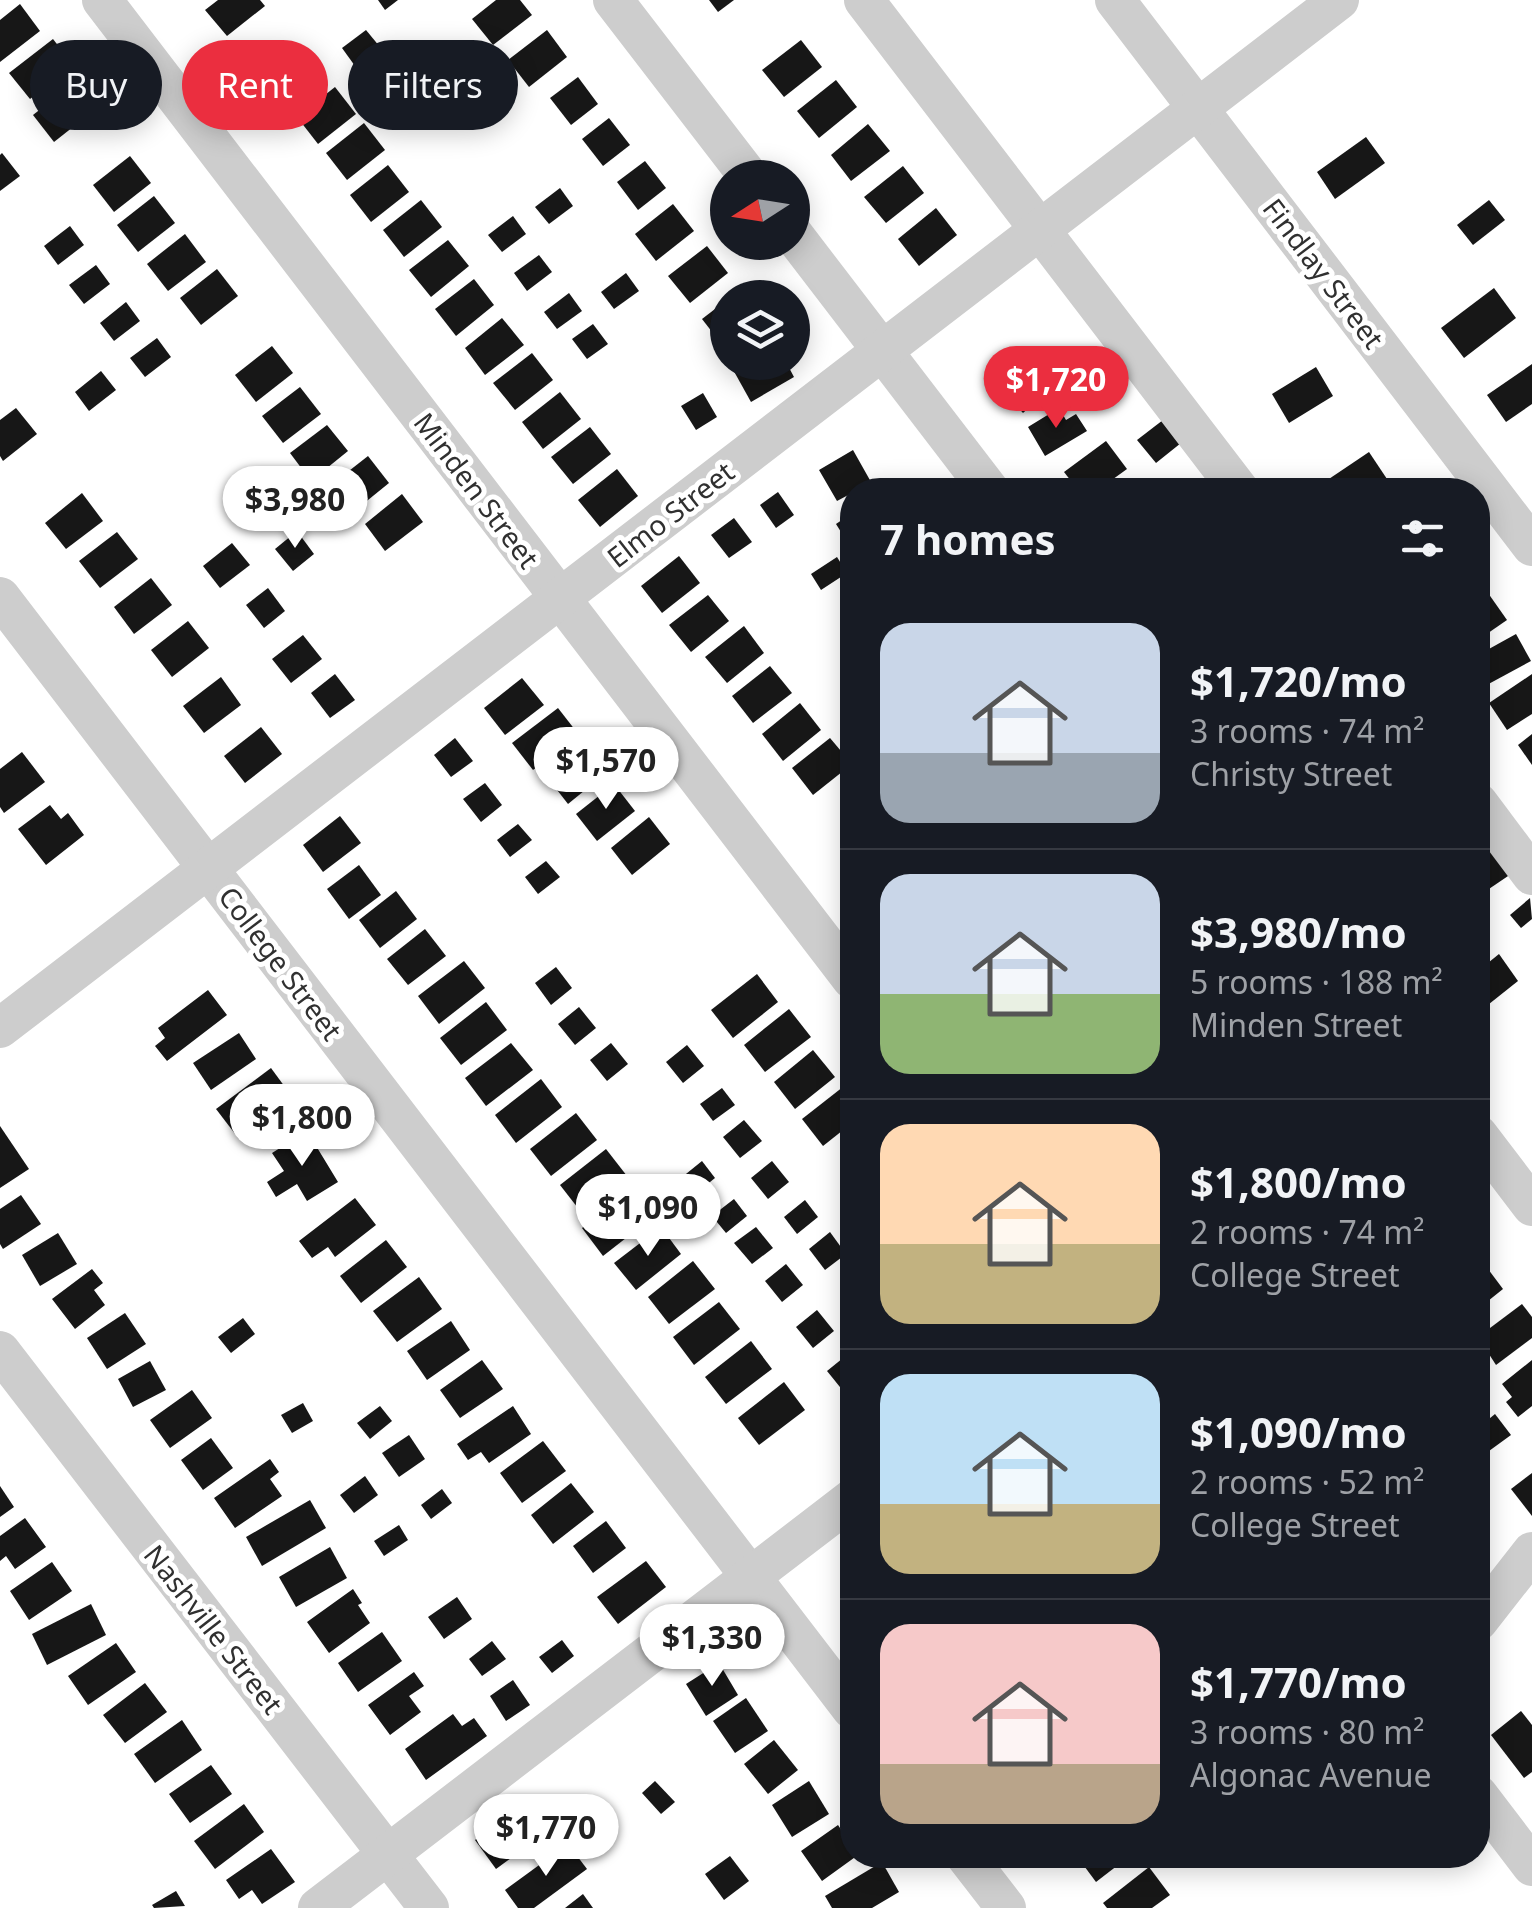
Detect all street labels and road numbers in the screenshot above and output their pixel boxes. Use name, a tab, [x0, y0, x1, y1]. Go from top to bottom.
street label: Findlay Street	[1255, 190, 1393, 356]
street label: Minden Street	[406, 404, 548, 576]
street label: Elmo Street	[599, 452, 741, 576]
street label: College Street	[211, 878, 351, 1048]
street label: Nashville Street	[136, 1537, 292, 1721]

